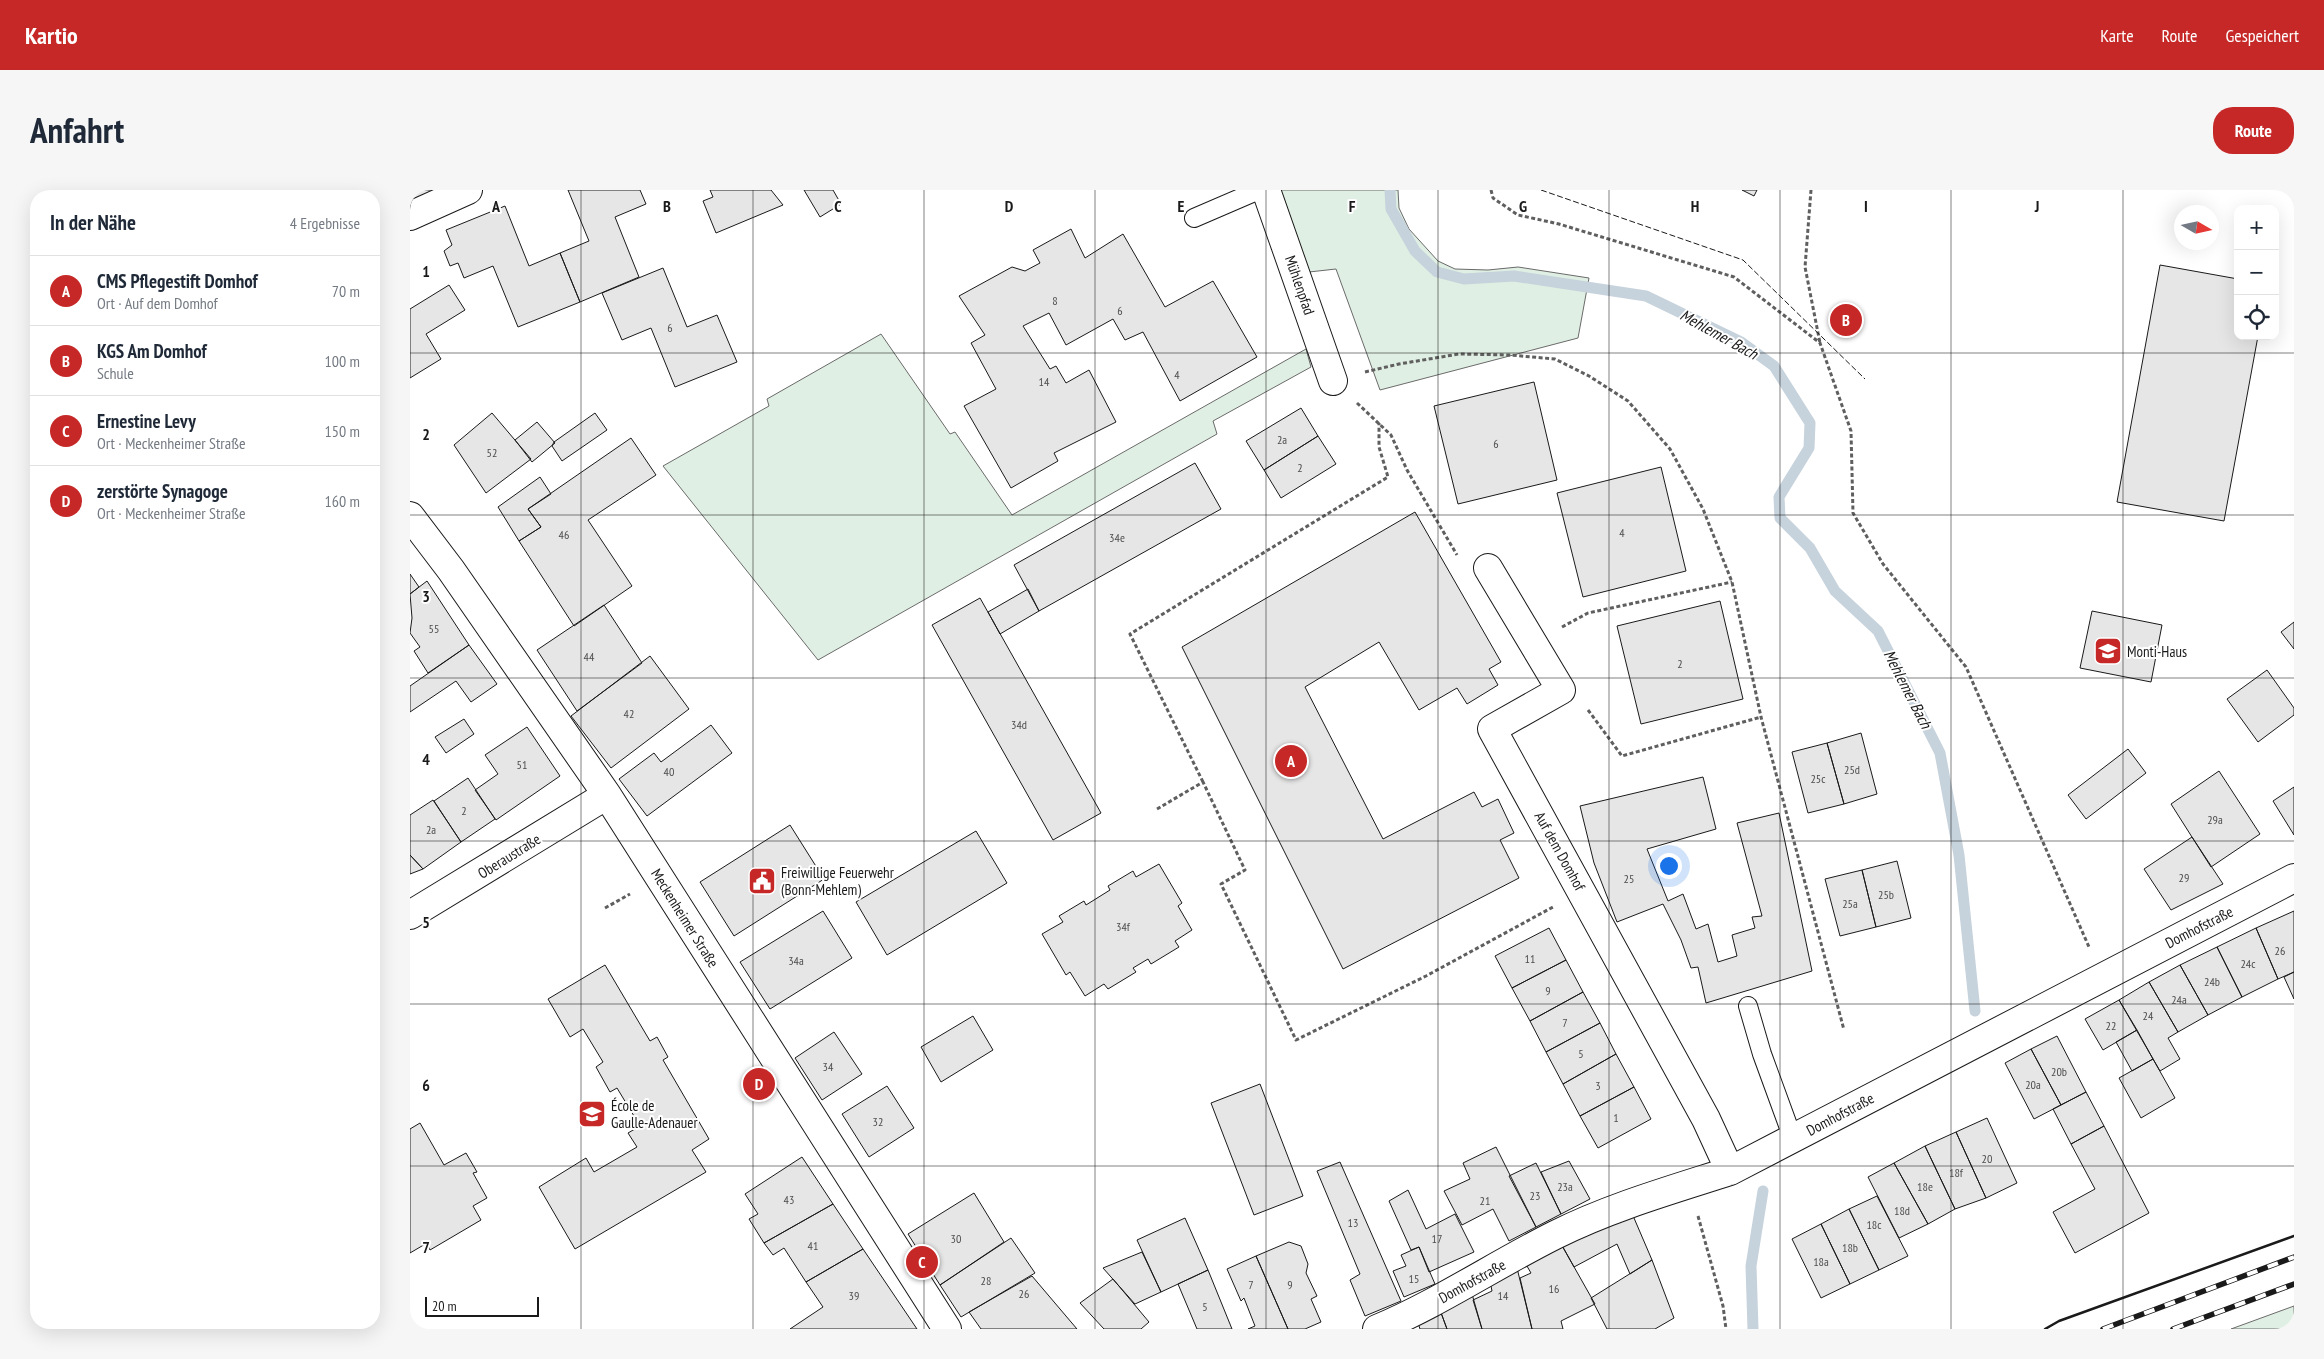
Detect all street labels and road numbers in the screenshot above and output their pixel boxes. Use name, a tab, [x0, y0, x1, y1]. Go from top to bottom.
street label: Mühlenpfad	[1281, 253, 1319, 317]
street label: Auf dem Domhof	[1531, 808, 1590, 895]
street label: Oberaustraße	[474, 829, 544, 883]
street label: Meckenheimer Straße	[647, 865, 723, 971]
street label: Domhofstraße	[2162, 902, 2236, 952]
street label: Domhofstraße	[1803, 1088, 1877, 1140]
street label: Domhofstraße	[1435, 1255, 1509, 1307]

